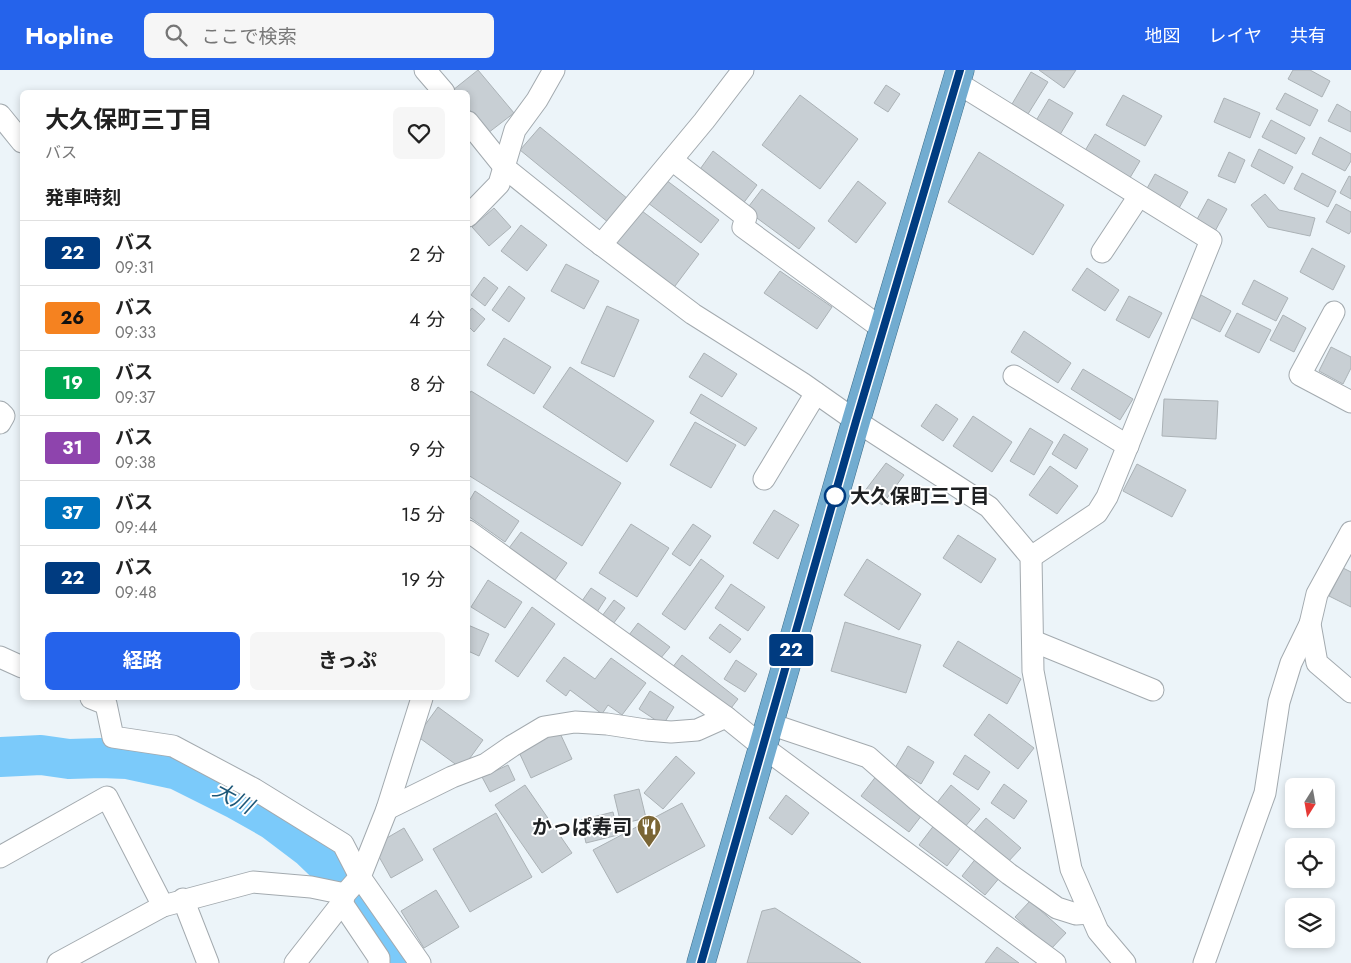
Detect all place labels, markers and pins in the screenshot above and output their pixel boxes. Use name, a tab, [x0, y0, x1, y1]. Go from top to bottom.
place label: 大久保町三丁目	[850, 482, 990, 511]
marker: 大久保町三丁目	[824, 485, 846, 507]
place label: かっぱ寿司	[532, 813, 632, 842]
restaurant icon: かっぱ寿司	[636, 814, 662, 848]

